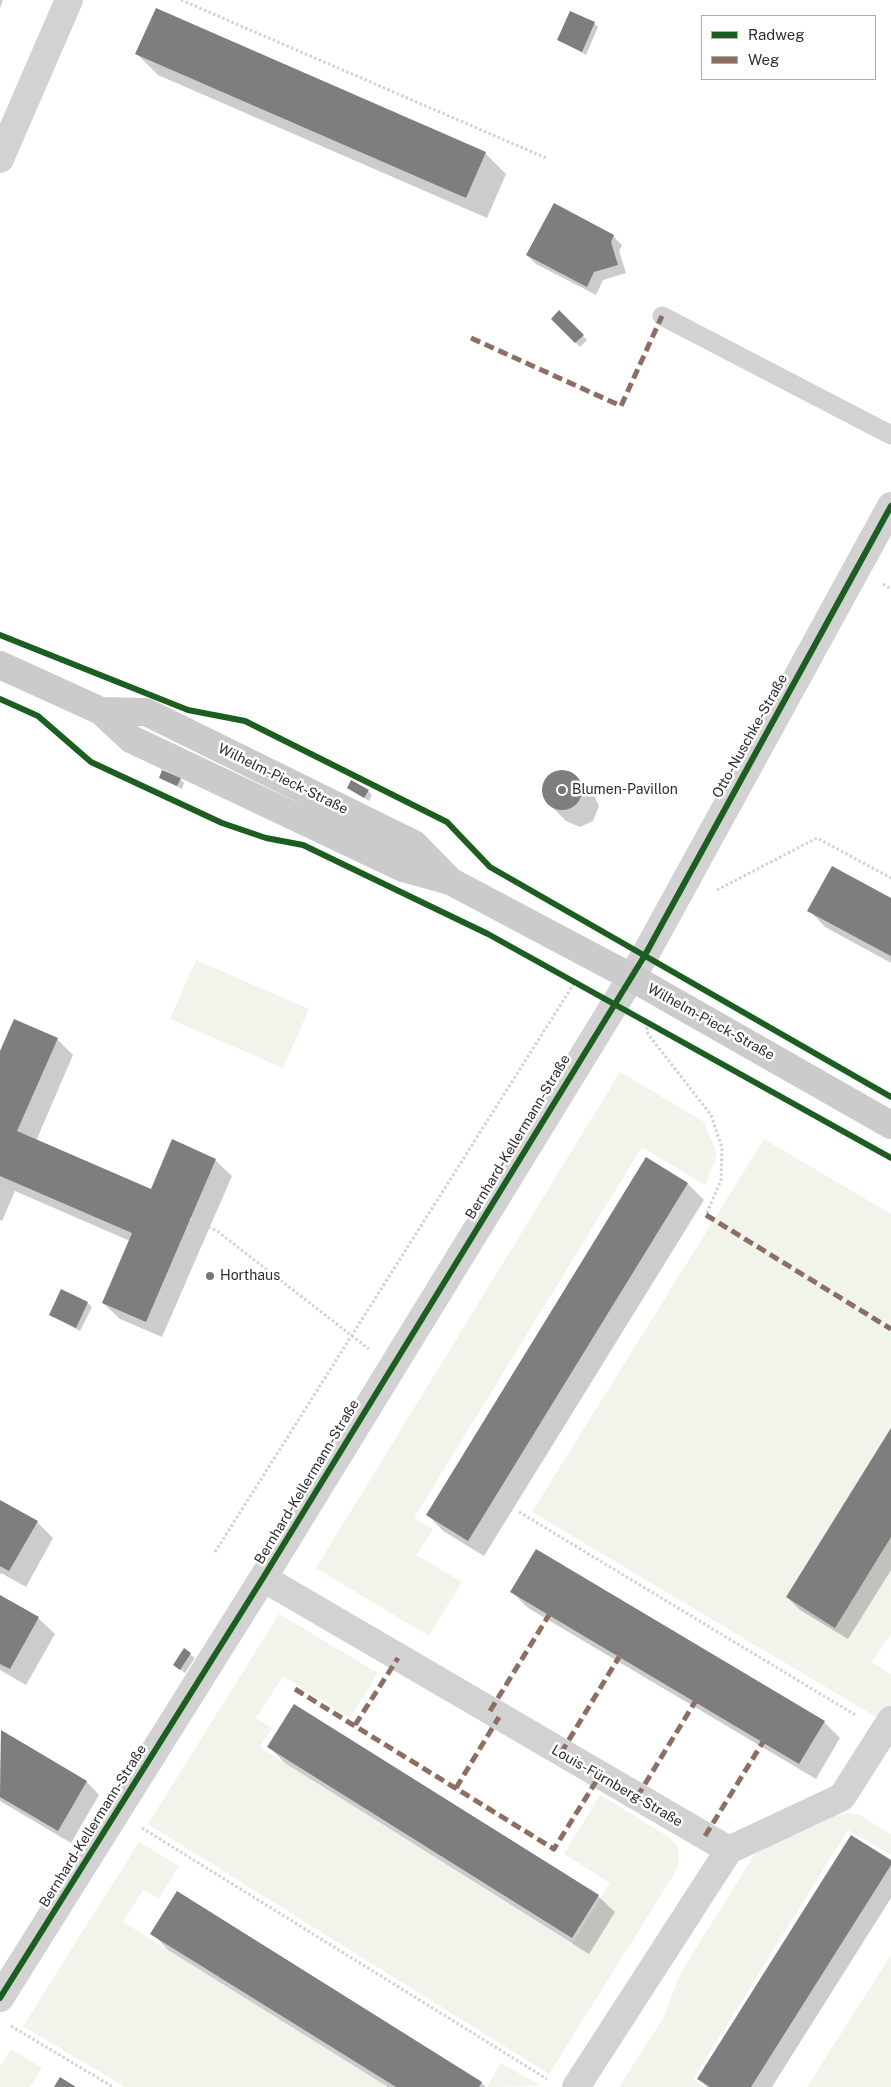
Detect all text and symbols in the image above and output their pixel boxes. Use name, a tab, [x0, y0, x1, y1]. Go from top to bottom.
legend	[701, 15, 876, 80]
text: Radweg	[748, 26, 805, 43]
text: Weg	[748, 51, 779, 68]
street label: Otto-Nuschke-Straße	[709, 671, 791, 801]
street label: Wilhelm-Pieck-Straße	[215, 740, 351, 818]
place label: Blumen-Pavillon	[572, 782, 678, 798]
marker: Blumen-Pavillon	[556, 784, 568, 796]
street label: Wilhelm-Pieck-Straße	[645, 980, 777, 1064]
street label: Bernhard-Kellermann-Straße	[462, 1052, 574, 1222]
place label: Horthaus	[220, 1268, 280, 1284]
marker: Horthaus	[204, 1270, 216, 1282]
street label: Bernhard-Kellermann-Straße	[251, 1397, 363, 1567]
street label: Bernhard-Kellermann-Straße	[36, 1742, 150, 1910]
street label: Louis-Fürnberg-Straße	[548, 1742, 686, 1830]

